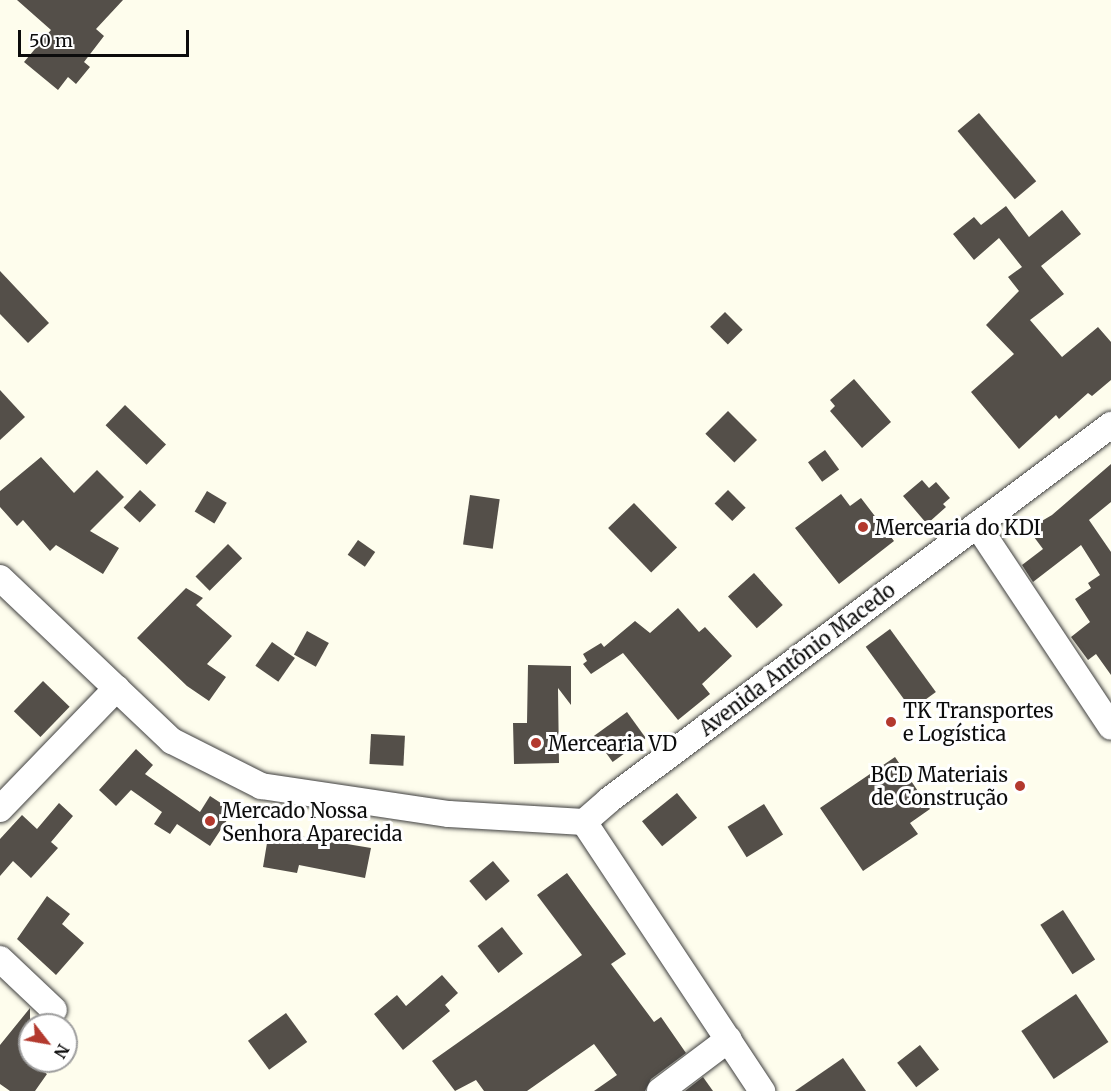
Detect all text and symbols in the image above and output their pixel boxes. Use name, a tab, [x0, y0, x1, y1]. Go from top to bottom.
scale bar	[21, 18, 192, 56]
text: 50 m	[29, 29, 73, 52]
place label: Mercearia do KDI	[875, 515, 1041, 539]
marker: Mercearia do KDI	[856, 520, 870, 534]
street label: Avenida Antônio Macedo	[694, 577, 900, 741]
place label: TK Transportes e Logística	[903, 698, 1054, 745]
marker: TK Transportes e Logística	[884, 715, 898, 729]
place label: Mercearia VD	[548, 731, 677, 755]
marker: Mercearia VD	[529, 736, 543, 750]
place label: BCD Materiais de Construção	[870, 762, 1008, 809]
marker: BCD Materiais de Construção	[1013, 779, 1027, 793]
place label: Mercado Nossa Senhora Aparecida	[222, 798, 403, 845]
marker: Mercado Nossa Senhora Aparecida	[203, 814, 217, 828]
north arrow	[18, 1013, 78, 1073]
text: N	[50, 1041, 74, 1062]

